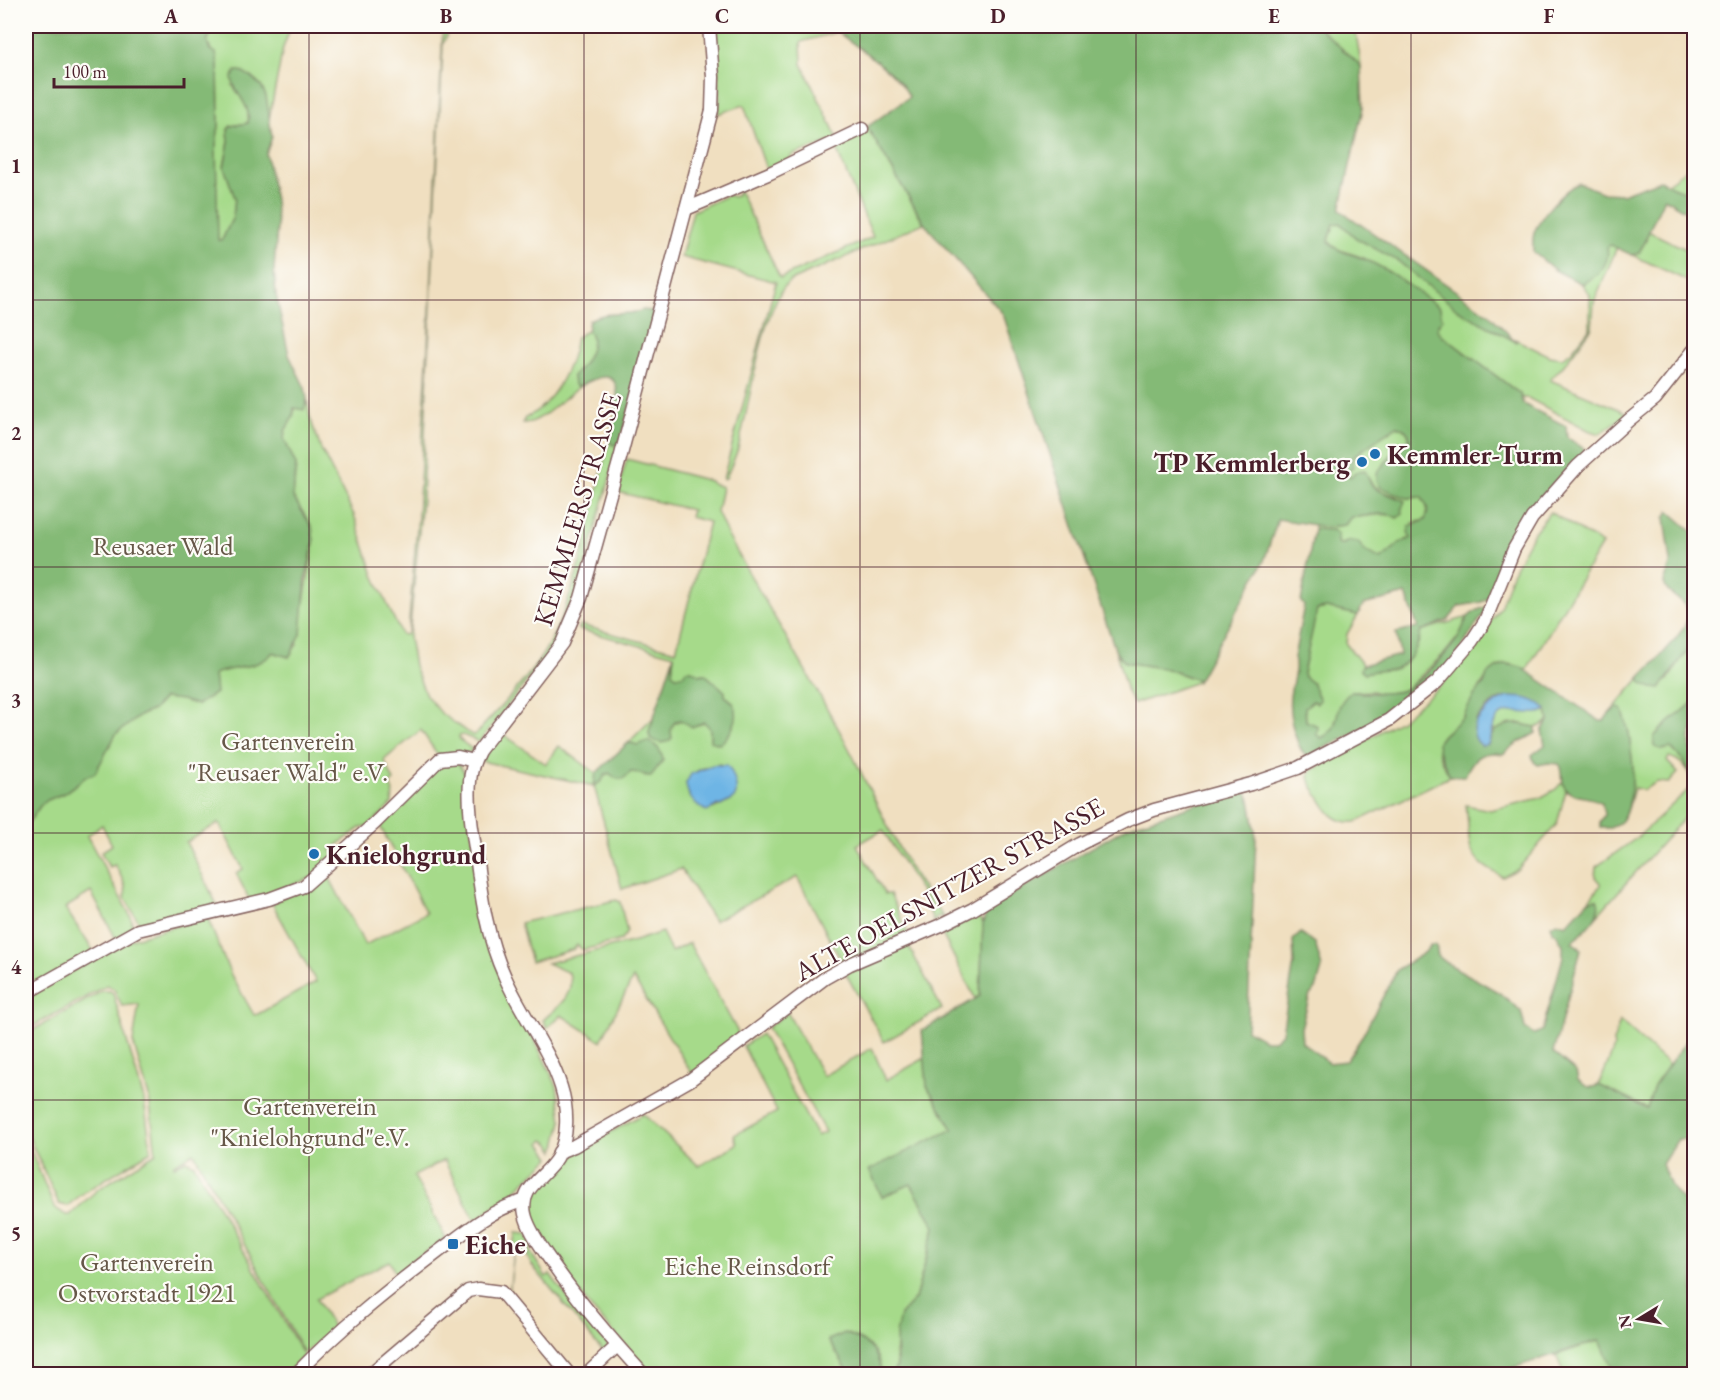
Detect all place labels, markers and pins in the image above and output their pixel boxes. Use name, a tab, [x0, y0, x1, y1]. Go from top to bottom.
place label: Kemmler-Turm	[1387, 437, 1563, 472]
place label: TP Kemmlerberg	[1153, 445, 1350, 480]
marker: Kemmler-Turm	[1368, 447, 1382, 461]
marker: TP Kemmlerberg	[1355, 455, 1369, 469]
place label: Knielohgrund	[326, 837, 486, 872]
marker: Knielohgrund	[307, 847, 321, 861]
place label: Eiche	[465, 1227, 526, 1262]
marker: Eiche	[446, 1237, 460, 1251]

